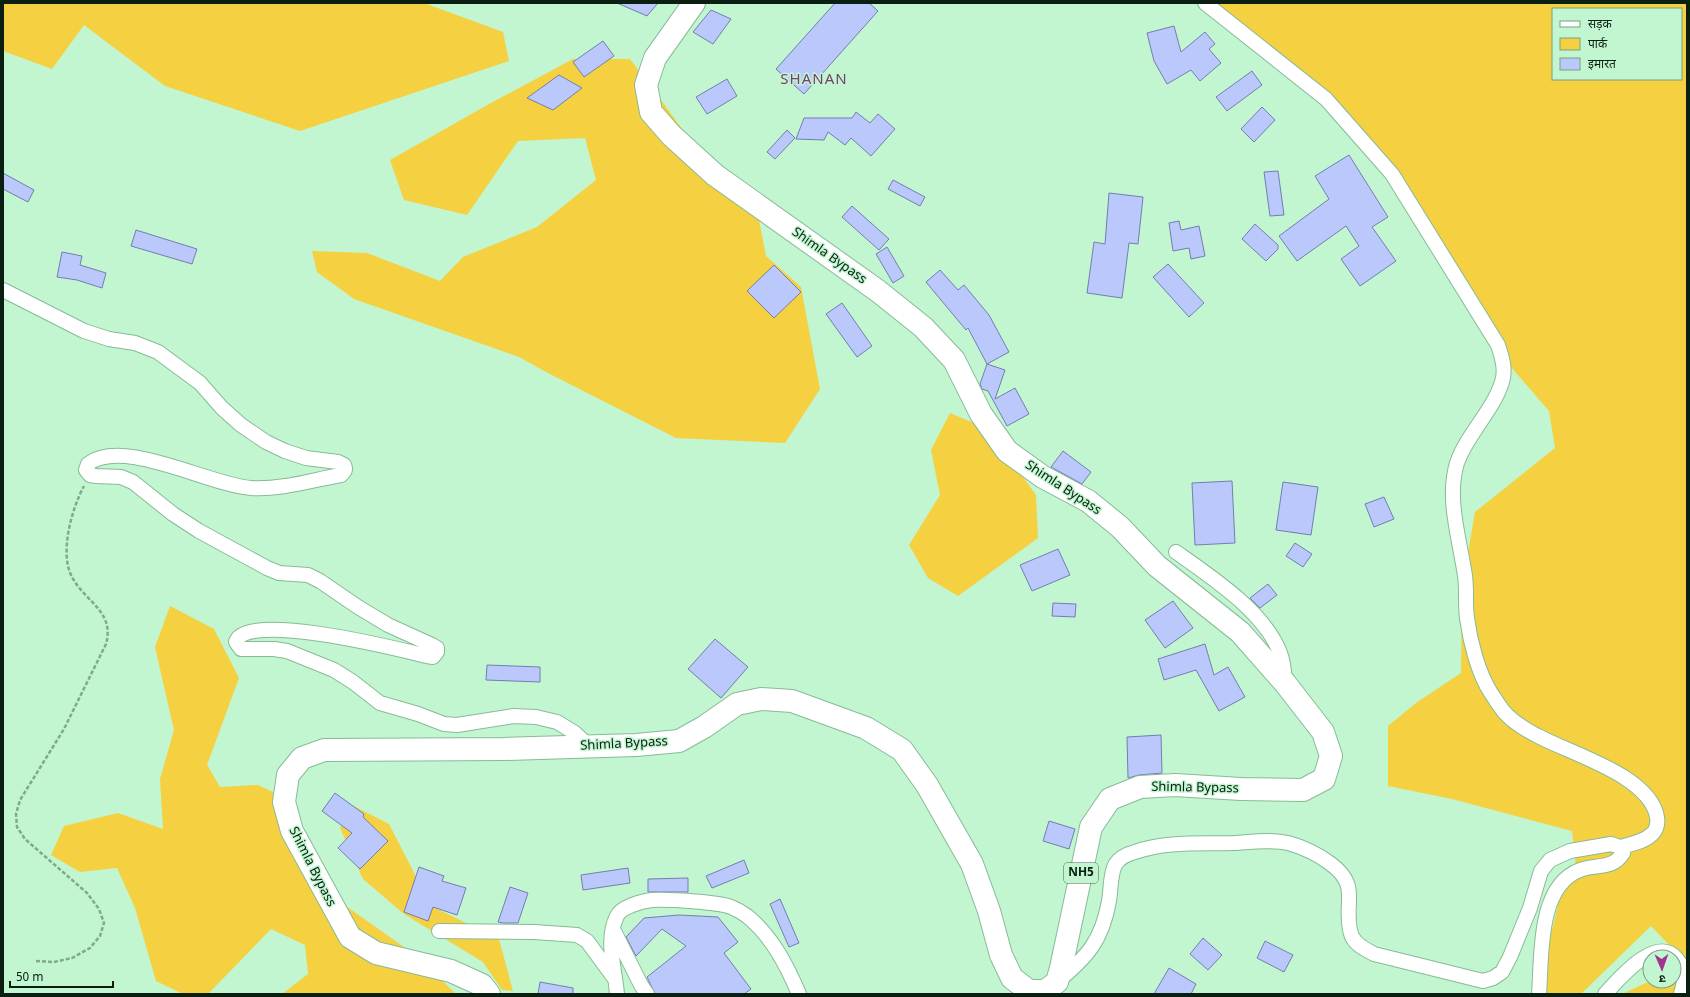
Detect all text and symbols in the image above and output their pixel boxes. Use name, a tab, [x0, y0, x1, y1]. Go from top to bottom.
legend	[1552, 8, 1682, 80]
text: सड़क	[1588, 17, 1613, 33]
text: पार्क	[1588, 37, 1608, 53]
text: इमारत	[1588, 57, 1617, 73]
district label: SHANAN	[780, 71, 848, 90]
street label: Shimla Bypass	[788, 224, 870, 288]
street label: Shimla Bypass	[1022, 457, 1104, 519]
street label: Shimla Bypass	[580, 733, 668, 755]
street label: Shimla Bypass	[1151, 779, 1239, 797]
street label: Shimla Bypass	[285, 824, 339, 910]
road number: NH5	[1064, 863, 1098, 883]
north arrow	[1642, 949, 1682, 989]
scale bar	[10, 963, 113, 989]
text: 50 m	[16, 970, 44, 986]
text: उ	[1658, 971, 1666, 985]

